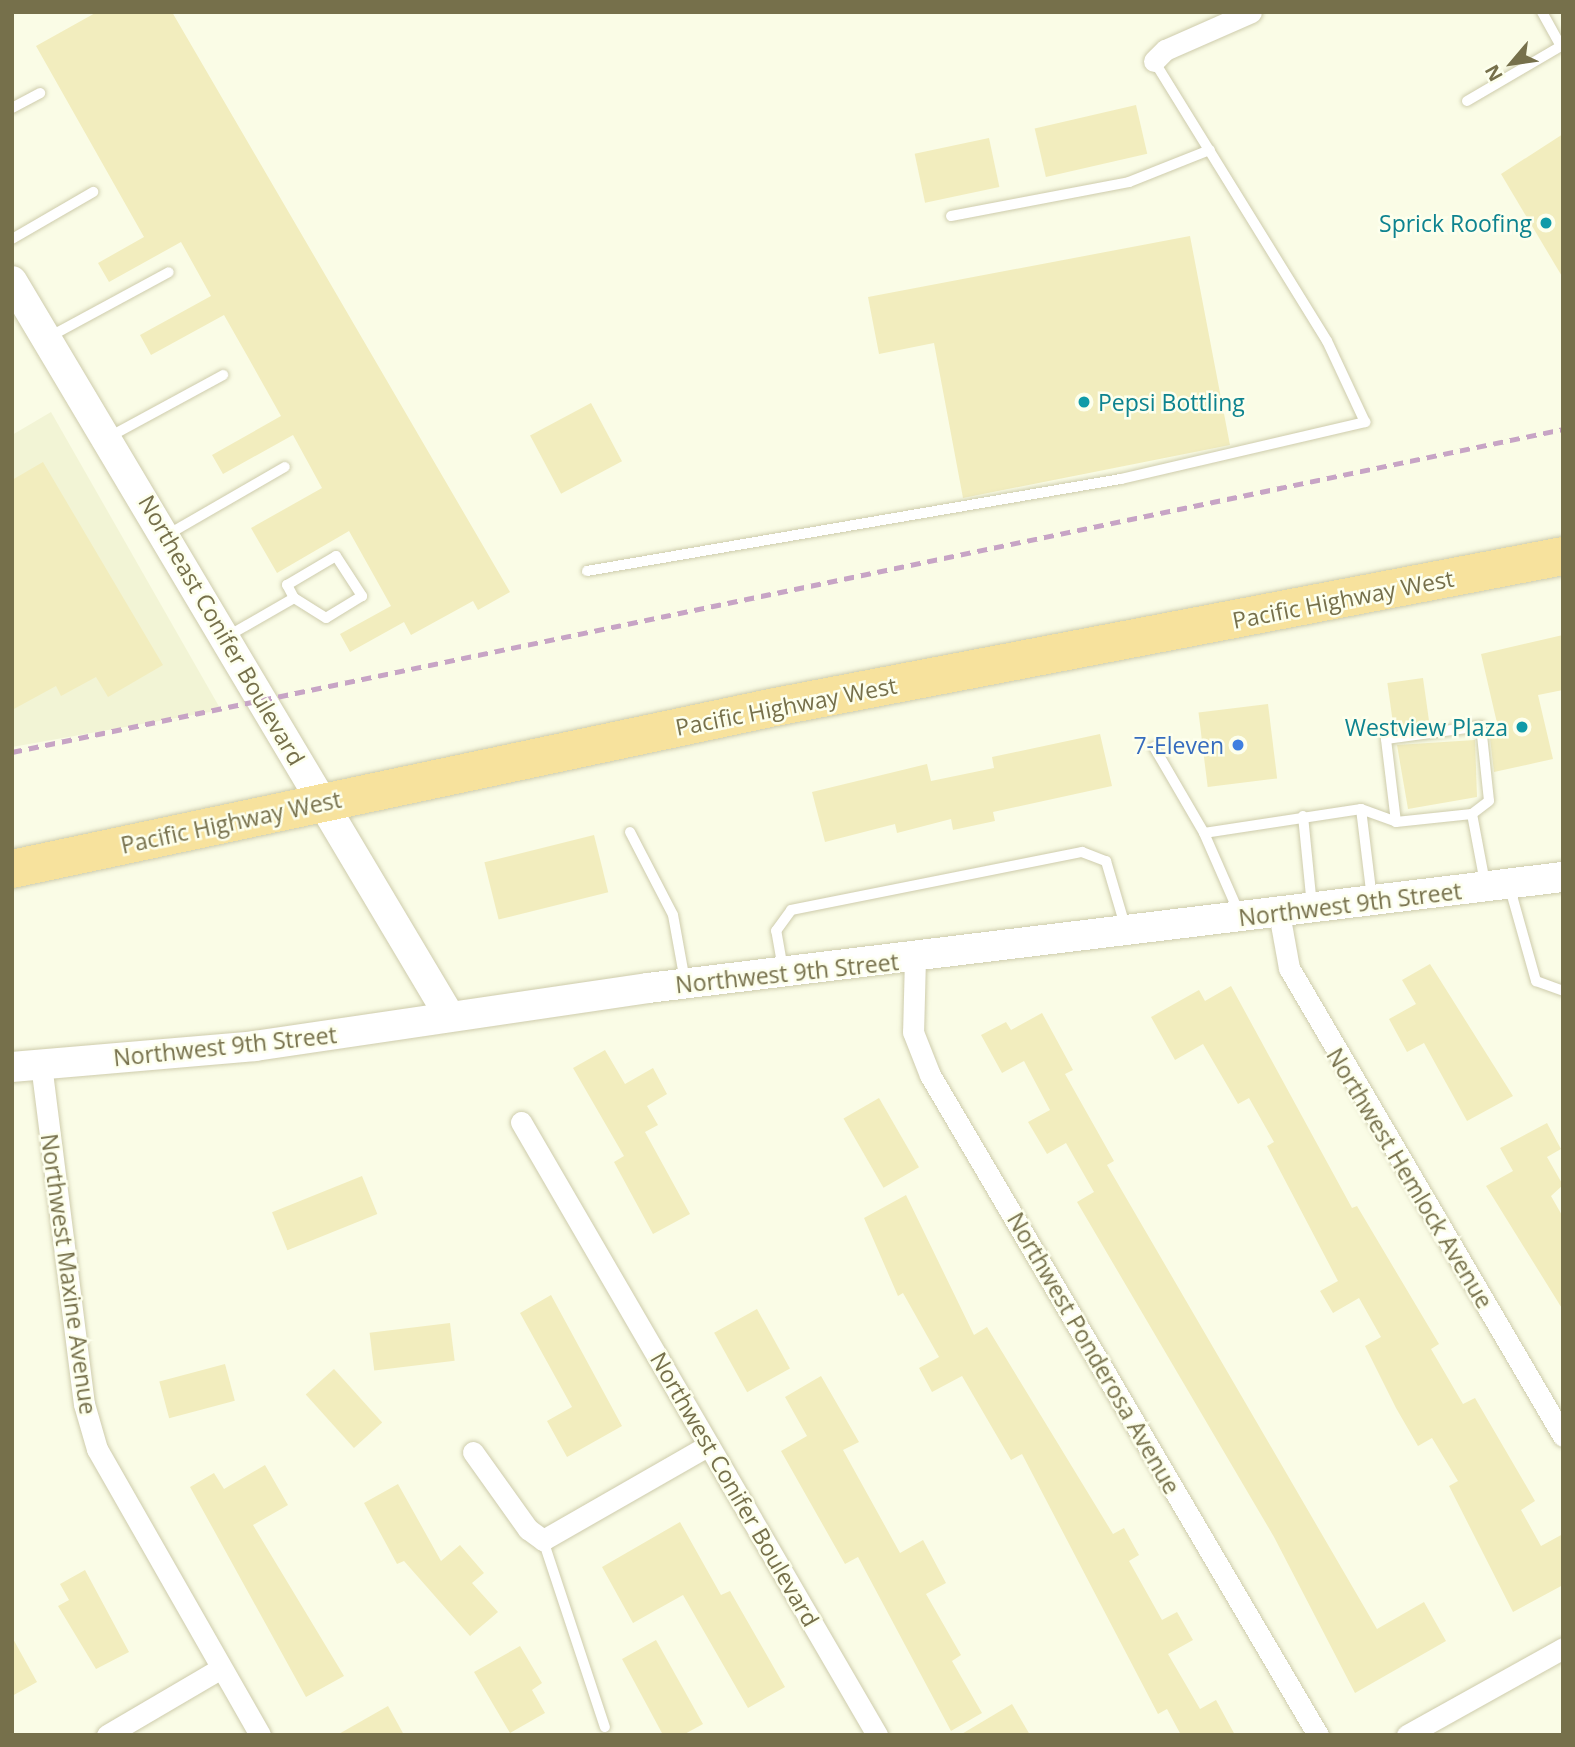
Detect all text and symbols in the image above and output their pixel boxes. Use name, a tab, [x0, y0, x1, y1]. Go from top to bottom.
north arrow	[1477, 28, 1547, 98]
text: N	[1479, 60, 1509, 86]
place label: Sprick Roofing	[1379, 209, 1532, 237]
marker: Sprick Roofing	[1538, 215, 1554, 231]
place label: Pepsi Bottling	[1098, 388, 1245, 416]
marker: Pepsi Bottling	[1076, 394, 1092, 410]
street label: Northeast Conifer Boulevard	[133, 490, 311, 770]
street label: Pacific Highway West	[1230, 564, 1456, 634]
street label: Pacific Highway West	[673, 671, 899, 741]
place label: Westview Plaza	[1345, 713, 1508, 741]
marker: Westview Plaza	[1514, 719, 1530, 735]
place label: 7-Eleven	[1133, 731, 1224, 759]
marker: 7-Eleven	[1230, 737, 1246, 753]
street label: Pacific Highway West	[118, 785, 344, 859]
street label: Northwest 9th Street	[1237, 877, 1463, 931]
street label: Northwest 9th Street	[674, 948, 900, 998]
street label: Northwest 9th Street	[112, 1021, 338, 1071]
street label: Northwest Hemlock Avenue	[1321, 1043, 1499, 1313]
street label: Northwest Maxine Avenue	[36, 1132, 102, 1416]
street label: Northwest Ponderosa Avenue	[1002, 1207, 1186, 1499]
street label: Northwest Conifer Boulevard	[645, 1347, 825, 1631]

